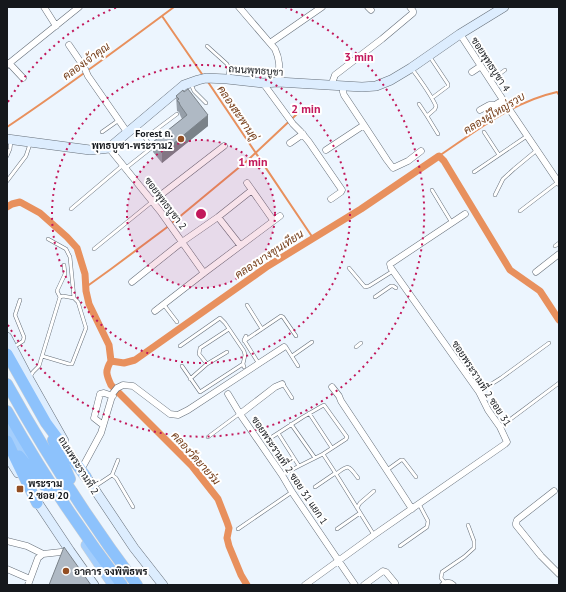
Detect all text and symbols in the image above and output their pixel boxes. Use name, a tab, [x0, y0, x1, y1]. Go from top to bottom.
street label: ซอยพุทธบูชา 4	[467, 35, 513, 95]
water label: คลองเจ้าคุณ	[60, 39, 114, 84]
text: 3 min	[344, 49, 374, 64]
street label: ถนนพุทธบูชา	[228, 62, 284, 80]
water label: คลองสะพานคู่	[214, 83, 262, 145]
water label: คลองผู้ใหญ่รวบ	[460, 88, 528, 138]
text: 2 min	[291, 101, 321, 116]
place label: Forest ถ. พุทธบูชา-พระราม2	[91, 127, 174, 153]
marker: Forest ถ. พุทธบูชา-พระราม2	[176, 134, 186, 144]
text: 1 min	[238, 154, 268, 169]
street label: ซอยพุทธบูชา 2	[141, 174, 190, 233]
centre of rings	[194, 207, 208, 221]
water label: คลองบางขุนเทียน	[231, 226, 307, 283]
street label: ซอยพระรามที่ 2 ซอย 31	[449, 337, 516, 429]
street label: ซอยพระรามที่ 2 ซอย 31 แยก 1	[248, 413, 332, 527]
water label: คลองวัดยายร่ม	[169, 429, 224, 488]
street label: ถนนพระรามที่ 2	[55, 433, 103, 497]
place label: พระราม 2 ซอย 20	[28, 477, 69, 502]
marker: พระราม 2 ซอย 20	[15, 484, 25, 494]
place label: อาคาร จงพิพิธพร	[74, 565, 147, 578]
marker: อาคาร จงพิพิธพร	[61, 566, 71, 576]

